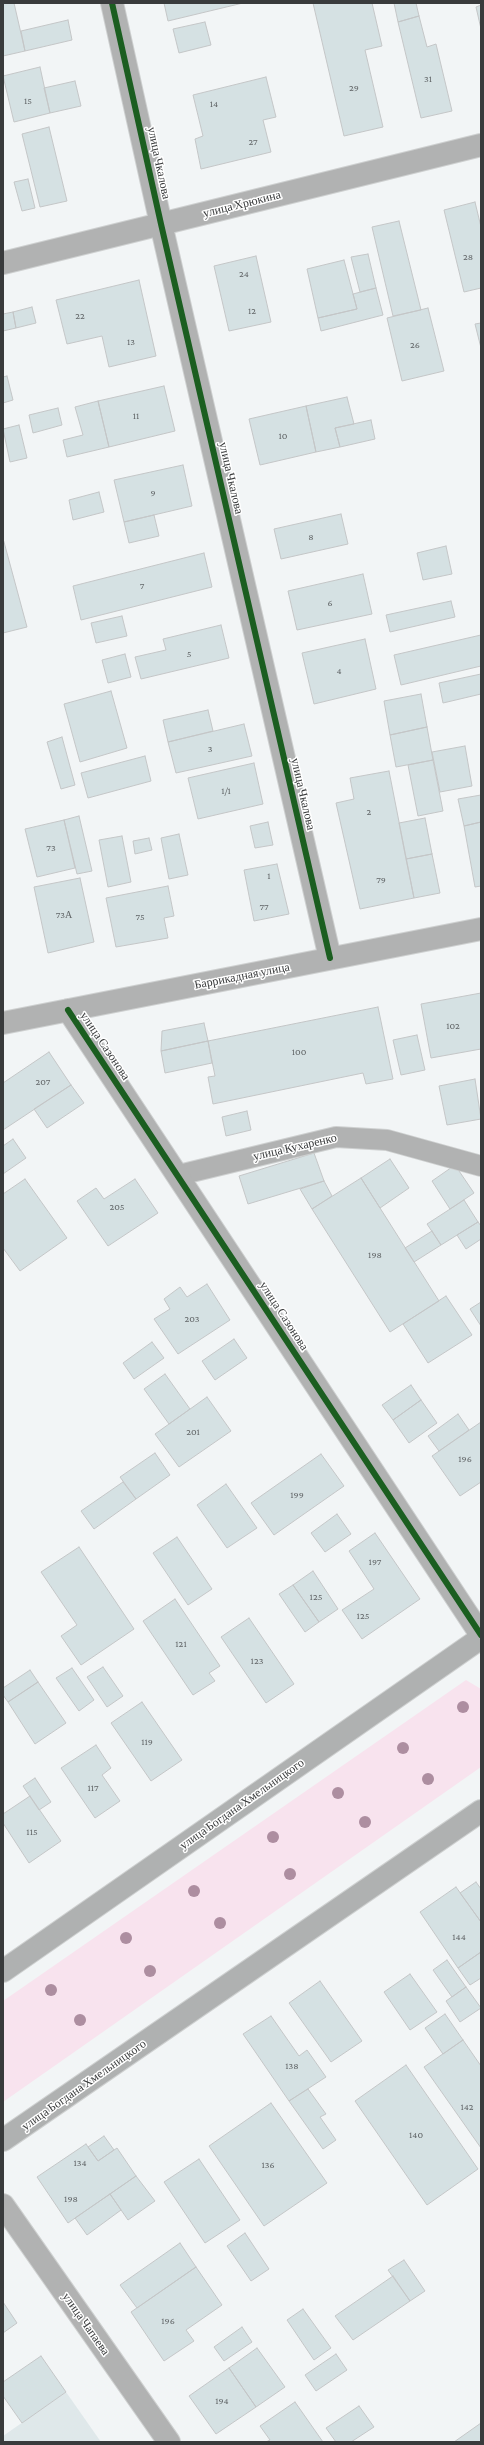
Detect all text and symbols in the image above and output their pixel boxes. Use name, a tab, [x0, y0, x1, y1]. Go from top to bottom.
house number: 31	[424, 73, 432, 85]
house number: 29	[349, 82, 359, 94]
house number: 15	[24, 95, 32, 107]
house number: 14	[210, 98, 218, 110]
street label: улица Чкалова	[144, 126, 174, 200]
house number: 27	[248, 136, 258, 148]
street label: улица Хрюкина	[202, 187, 282, 221]
house number: 28	[463, 251, 473, 263]
house number: 24	[239, 268, 249, 280]
house number: 12	[248, 305, 256, 317]
house number: 22	[75, 310, 85, 322]
house number: 13	[127, 336, 135, 348]
house number: 26	[410, 339, 420, 351]
house number: 11	[133, 410, 139, 422]
house number: 10	[279, 430, 287, 442]
street label: улица Чкалова	[216, 441, 246, 515]
house number: 9	[150, 487, 156, 499]
house number: 8	[308, 531, 314, 543]
house number: 7	[140, 580, 144, 592]
house number: 6	[327, 597, 333, 609]
house number: 5	[187, 648, 191, 660]
house number: 4	[336, 665, 342, 677]
house number: 3	[208, 743, 212, 755]
street label: улица Чкалова	[288, 757, 318, 831]
house number: 1/1	[221, 785, 231, 797]
house number: 2	[367, 806, 371, 818]
house number: 73	[46, 842, 56, 854]
house number: 1	[267, 870, 271, 882]
house number: 79	[376, 874, 386, 886]
house number: 77	[259, 901, 269, 913]
house number: 73А	[56, 909, 72, 921]
house number: 75	[135, 911, 145, 923]
street label: Баррикадная улица	[193, 960, 291, 992]
street label: улица Сазонова	[77, 1009, 133, 1083]
house number: 102	[446, 1020, 460, 1032]
house number: 100	[292, 1046, 306, 1058]
house number: 207	[36, 1076, 50, 1088]
street label: улица Кухаренко	[252, 1130, 338, 1164]
house number: 205	[109, 1201, 125, 1213]
house number: 198	[368, 1249, 382, 1261]
street label: улица Сазонова	[256, 1279, 312, 1353]
house number: 203	[184, 1313, 200, 1325]
house number: 201	[186, 1426, 200, 1438]
house number: 196	[458, 1453, 472, 1465]
house number: 199	[290, 1489, 304, 1501]
house number: 197	[369, 1556, 381, 1568]
house number: 125	[310, 1591, 322, 1603]
house number: 125	[357, 1610, 369, 1622]
house number: 121	[175, 1638, 187, 1650]
house number: 123	[251, 1655, 263, 1667]
house number: 119	[141, 1736, 153, 1748]
street label: улица Богдана Хмельницкого	[177, 1755, 307, 1853]
house number: 117	[87, 1782, 99, 1794]
house number: 115	[26, 1826, 38, 1838]
house number: 144	[452, 1931, 466, 1943]
street label: улица Богдана Хмельницкого	[19, 2036, 149, 2134]
house number: 138	[285, 2060, 299, 2072]
house number: 142	[460, 2101, 474, 2113]
house number: 140	[409, 2129, 423, 2141]
house number: 134	[73, 2157, 87, 2169]
house number: 136	[261, 2159, 275, 2171]
house number: 198	[64, 2193, 78, 2205]
street label: улица Чапаева	[59, 2290, 113, 2358]
house number: 196	[161, 2315, 175, 2327]
house number: 194	[215, 2395, 229, 2407]

